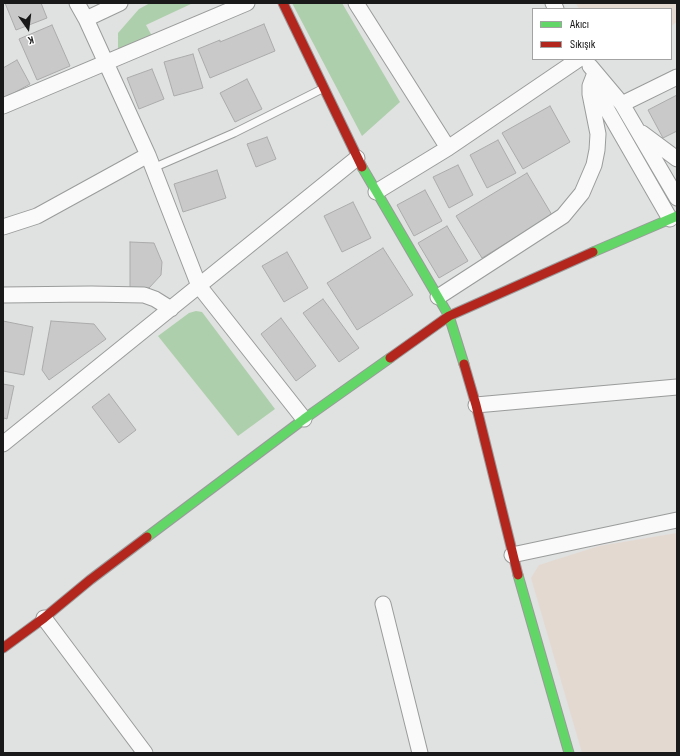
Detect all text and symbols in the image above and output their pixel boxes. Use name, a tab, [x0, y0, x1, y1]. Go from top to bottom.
north arrow	[8, 8, 48, 48]
legend	[532, 8, 672, 60]
text: Akıcı	[570, 17, 589, 32]
text: K	[27, 33, 35, 47]
text: Sıkışık	[570, 37, 595, 52]

